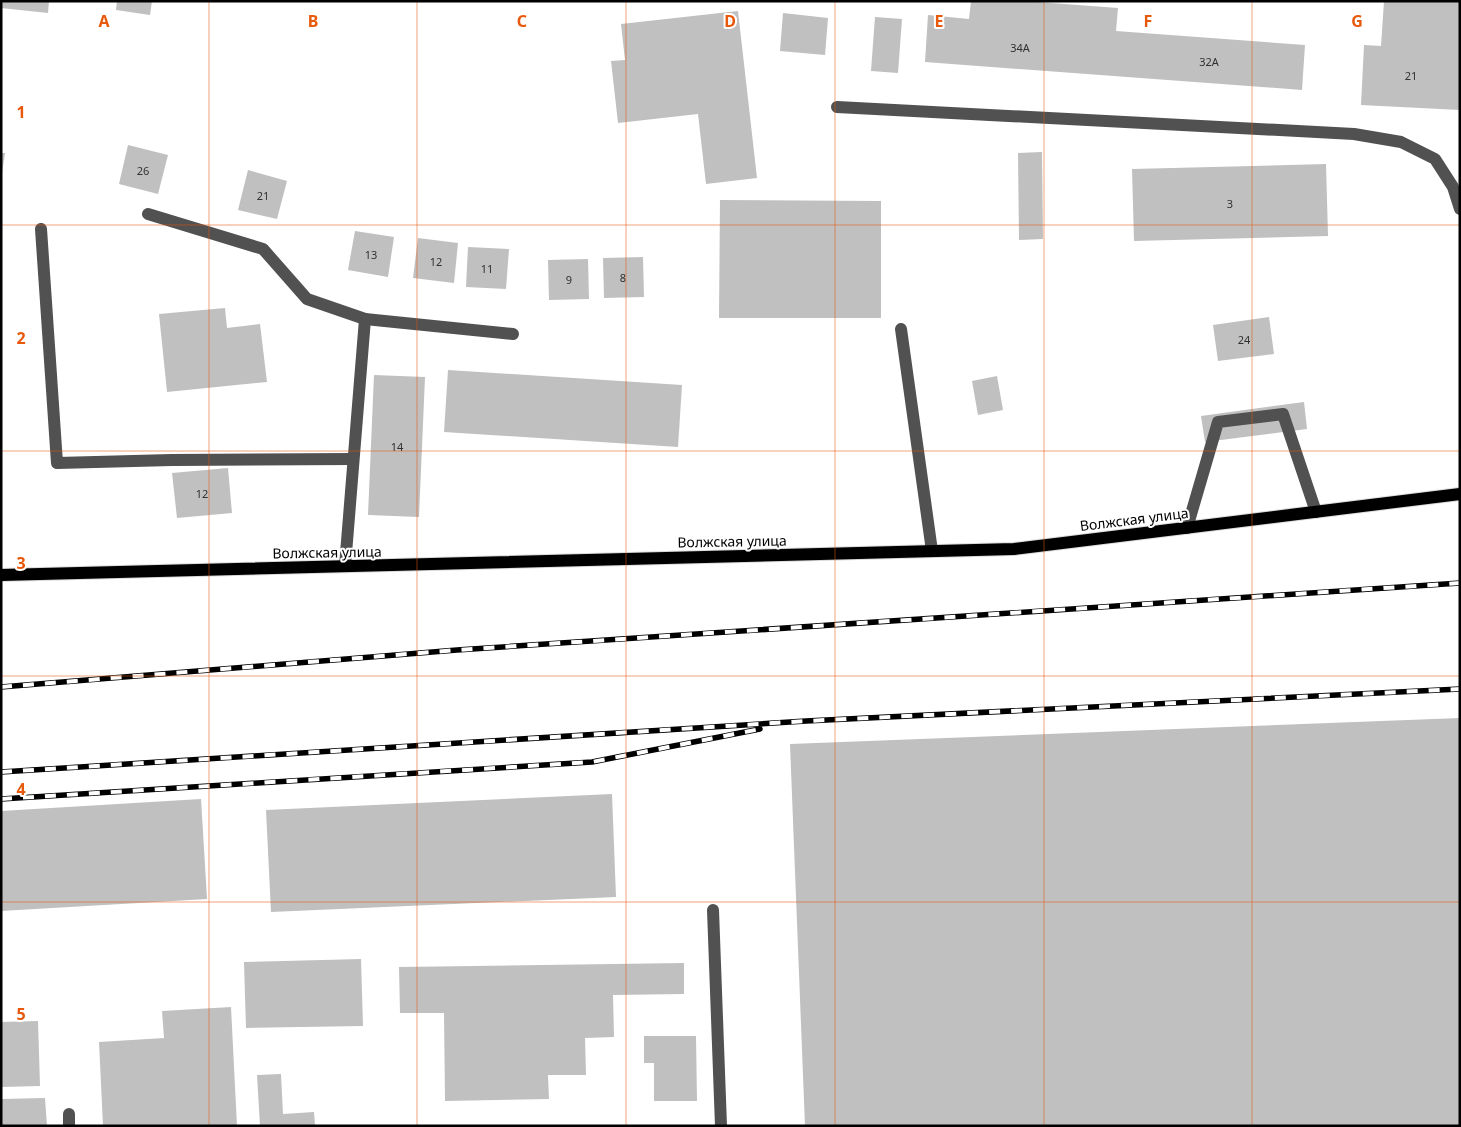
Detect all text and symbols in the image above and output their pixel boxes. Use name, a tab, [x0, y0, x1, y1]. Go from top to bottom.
text: A	[98, 10, 110, 32]
text: B	[308, 10, 318, 32]
text: C	[517, 10, 527, 32]
text: D	[724, 10, 736, 32]
text: E	[935, 10, 944, 32]
text: F	[1144, 10, 1152, 32]
text: G	[1351, 10, 1363, 32]
house number: 34А	[1010, 40, 1031, 55]
house number: 32А	[1199, 54, 1220, 69]
house number: 21	[1405, 68, 1417, 83]
text: 1	[16, 101, 26, 123]
house number: 26	[137, 163, 149, 178]
house number: 21	[257, 188, 269, 203]
house number: 3	[1227, 196, 1233, 211]
house number: 13	[365, 247, 377, 262]
house number: 12	[430, 254, 442, 269]
house number: 11	[481, 261, 493, 276]
house number: 8	[620, 270, 626, 285]
house number: 9	[566, 272, 572, 287]
text: 2	[16, 327, 26, 349]
house number: 24	[1238, 332, 1251, 347]
house number: 14	[391, 439, 404, 454]
house number: 12	[196, 486, 208, 501]
street label: Волжская улица	[1079, 503, 1189, 535]
street label: Волжская улица	[677, 531, 787, 551]
street label: Волжская улица	[272, 542, 382, 562]
text: 3	[16, 552, 26, 574]
text: 4	[16, 778, 26, 800]
text: 5	[16, 1003, 26, 1025]

